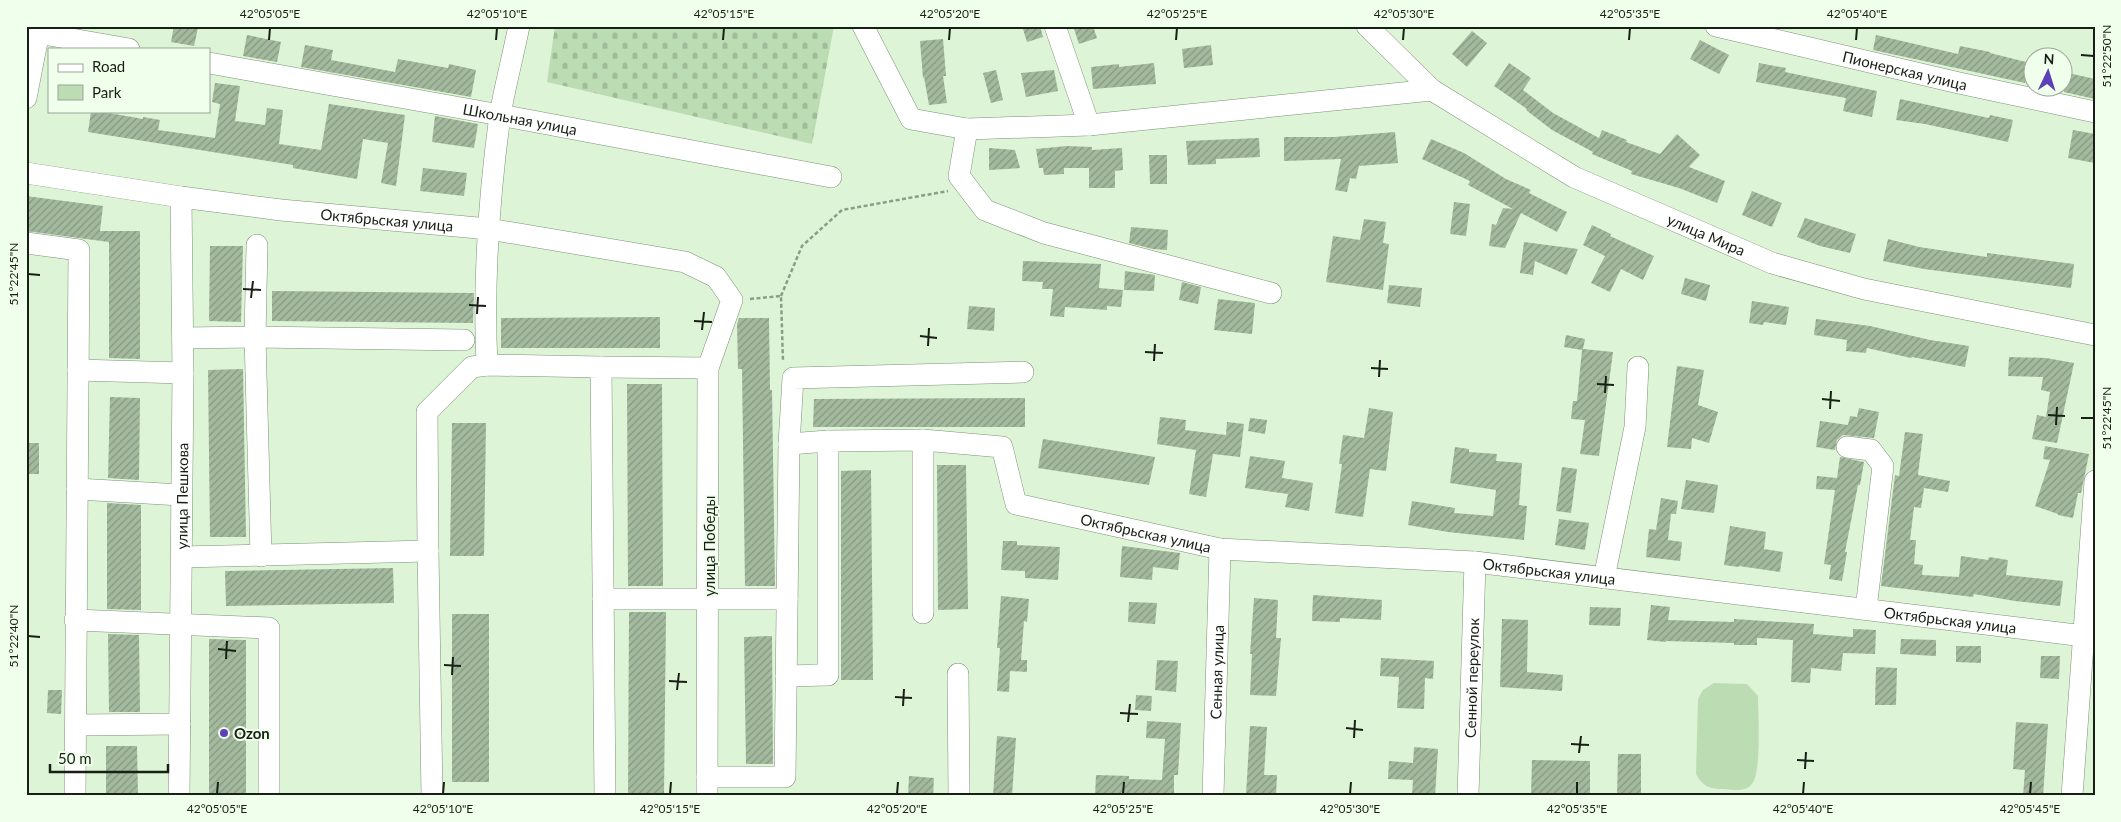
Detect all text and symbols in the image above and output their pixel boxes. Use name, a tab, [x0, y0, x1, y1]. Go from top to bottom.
text: 42°05'05"E	[240, 6, 300, 21]
text: 42°05'10"E	[467, 6, 527, 21]
text: 42°05'15"E	[694, 6, 754, 21]
text: 42°05'20"E	[920, 6, 980, 21]
text: 42°05'25"E	[1147, 6, 1207, 21]
text: 42°05'30"E	[1374, 6, 1434, 21]
text: 42°05'35"E	[1600, 6, 1660, 21]
text: 42°05'40"E	[1827, 6, 1887, 21]
text: 51°22'50"N	[2099, 25, 2114, 87]
street label: Пионерская улица	[1841, 47, 1969, 94]
legend	[48, 48, 210, 112]
north arrow	[2024, 48, 2074, 98]
text: N	[2043, 50, 2055, 67]
text: Road	[92, 57, 125, 75]
text: Park	[92, 83, 122, 101]
street label: Школьная улица	[461, 100, 579, 138]
street label: Октябрьская улица	[320, 205, 454, 235]
street label: улица Мира	[1665, 210, 1748, 259]
text: 51°22'45"N	[6, 243, 21, 305]
text: 51°22'45"N	[2099, 387, 2114, 449]
street label: улица Пешкова	[172, 443, 191, 550]
street label: улица Победы	[700, 496, 718, 596]
street label: Октябрьская улица	[1079, 509, 1213, 556]
street label: Октябрьская улица	[1482, 554, 1616, 588]
street label: Октябрьская улица	[1883, 603, 2018, 637]
text: 51°22'40"N	[6, 605, 21, 667]
street label: Сенной переулок	[1461, 617, 1482, 738]
street label: Сенная улица	[1206, 625, 1227, 720]
place label: Ozon	[234, 724, 270, 742]
marker: Ozon	[218, 727, 230, 739]
scale bar	[50, 742, 168, 774]
text: 50 m	[58, 749, 92, 767]
text: 42°05'05"E	[187, 801, 247, 816]
text: 42°05'10"E	[413, 801, 473, 816]
text: 42°05'15"E	[640, 801, 700, 816]
text: 42°05'20"E	[867, 801, 927, 816]
text: 42°05'25"E	[1093, 801, 1153, 816]
text: 42°05'30"E	[1320, 801, 1380, 816]
text: 42°05'35"E	[1547, 801, 1607, 816]
text: 42°05'40"E	[1773, 801, 1833, 816]
text: 42°05'45"E	[2000, 801, 2060, 816]

